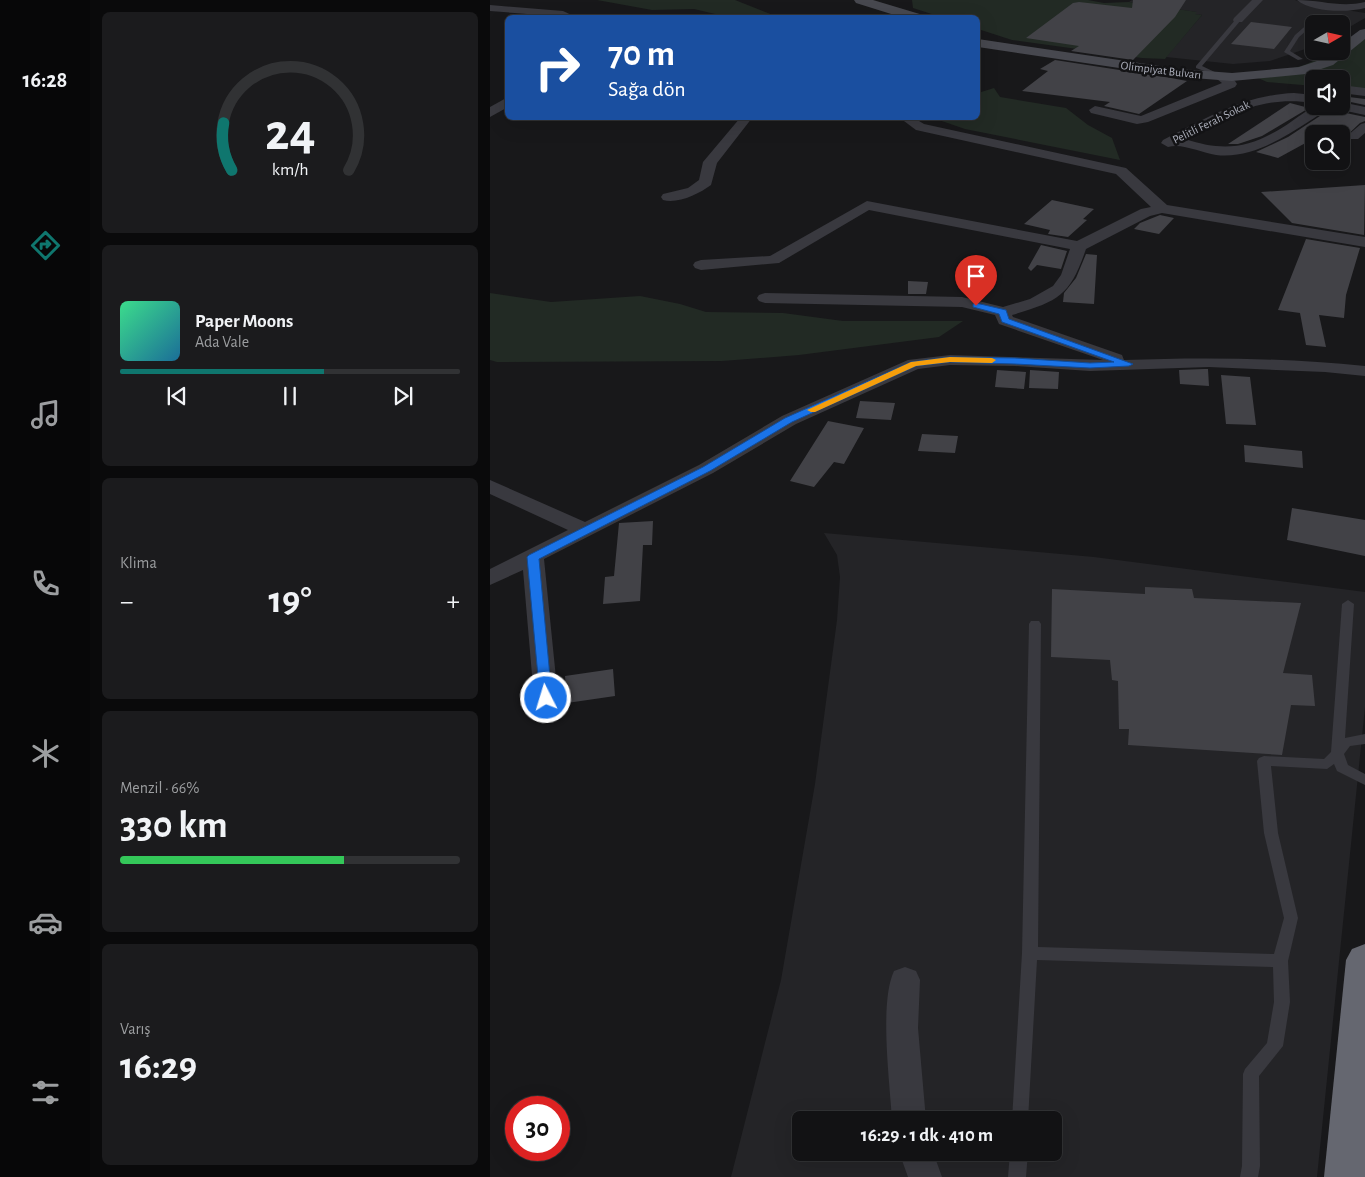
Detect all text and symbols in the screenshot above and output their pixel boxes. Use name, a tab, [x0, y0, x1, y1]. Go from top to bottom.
north arrow	[1305, 15, 1350, 60]
map controls	[1305, 15, 1350, 170]
icon: right	[525, 35, 590, 100]
text: 70 m	[608, 37, 675, 72]
street label: Olimpiyat Bulvarı	[1120, 59, 1202, 82]
text: 16:28	[23, 69, 67, 91]
button: sound	[1305, 70, 1350, 115]
text: Sağa dön	[608, 78, 686, 100]
street label: Pelitli Ferah Sokak	[1171, 98, 1252, 146]
text: 24	[265, 107, 315, 159]
button: search	[1305, 125, 1350, 170]
text: km/h	[272, 161, 308, 179]
icon: directions	[28, 228, 63, 263]
pin	[955, 255, 997, 306]
icon: arrive	[962, 262, 990, 290]
text: Paper Moons	[195, 312, 293, 331]
text: Ada Vale	[195, 334, 249, 350]
icon: previous	[163, 382, 191, 410]
icon: pause	[276, 382, 304, 410]
icon: next	[389, 382, 417, 410]
icon: music	[28, 397, 63, 432]
text: Klima	[120, 555, 157, 571]
icon: phone	[28, 566, 63, 601]
text: 19°	[268, 582, 312, 620]
text: −	[120, 588, 133, 616]
text: +	[447, 588, 460, 616]
position arrow	[519, 671, 571, 723]
icon: climate	[28, 736, 63, 771]
text: Menzil · 66%	[120, 780, 200, 796]
text: 330 km	[120, 807, 228, 845]
icon: car	[28, 905, 63, 940]
text: Varış	[120, 1021, 150, 1037]
text: 16:29	[120, 1048, 197, 1086]
icon: filters	[28, 1075, 63, 1110]
speed limit sign: 30	[505, 1096, 570, 1161]
text: 16:29 · 1 dk · 410 m	[861, 1126, 993, 1145]

